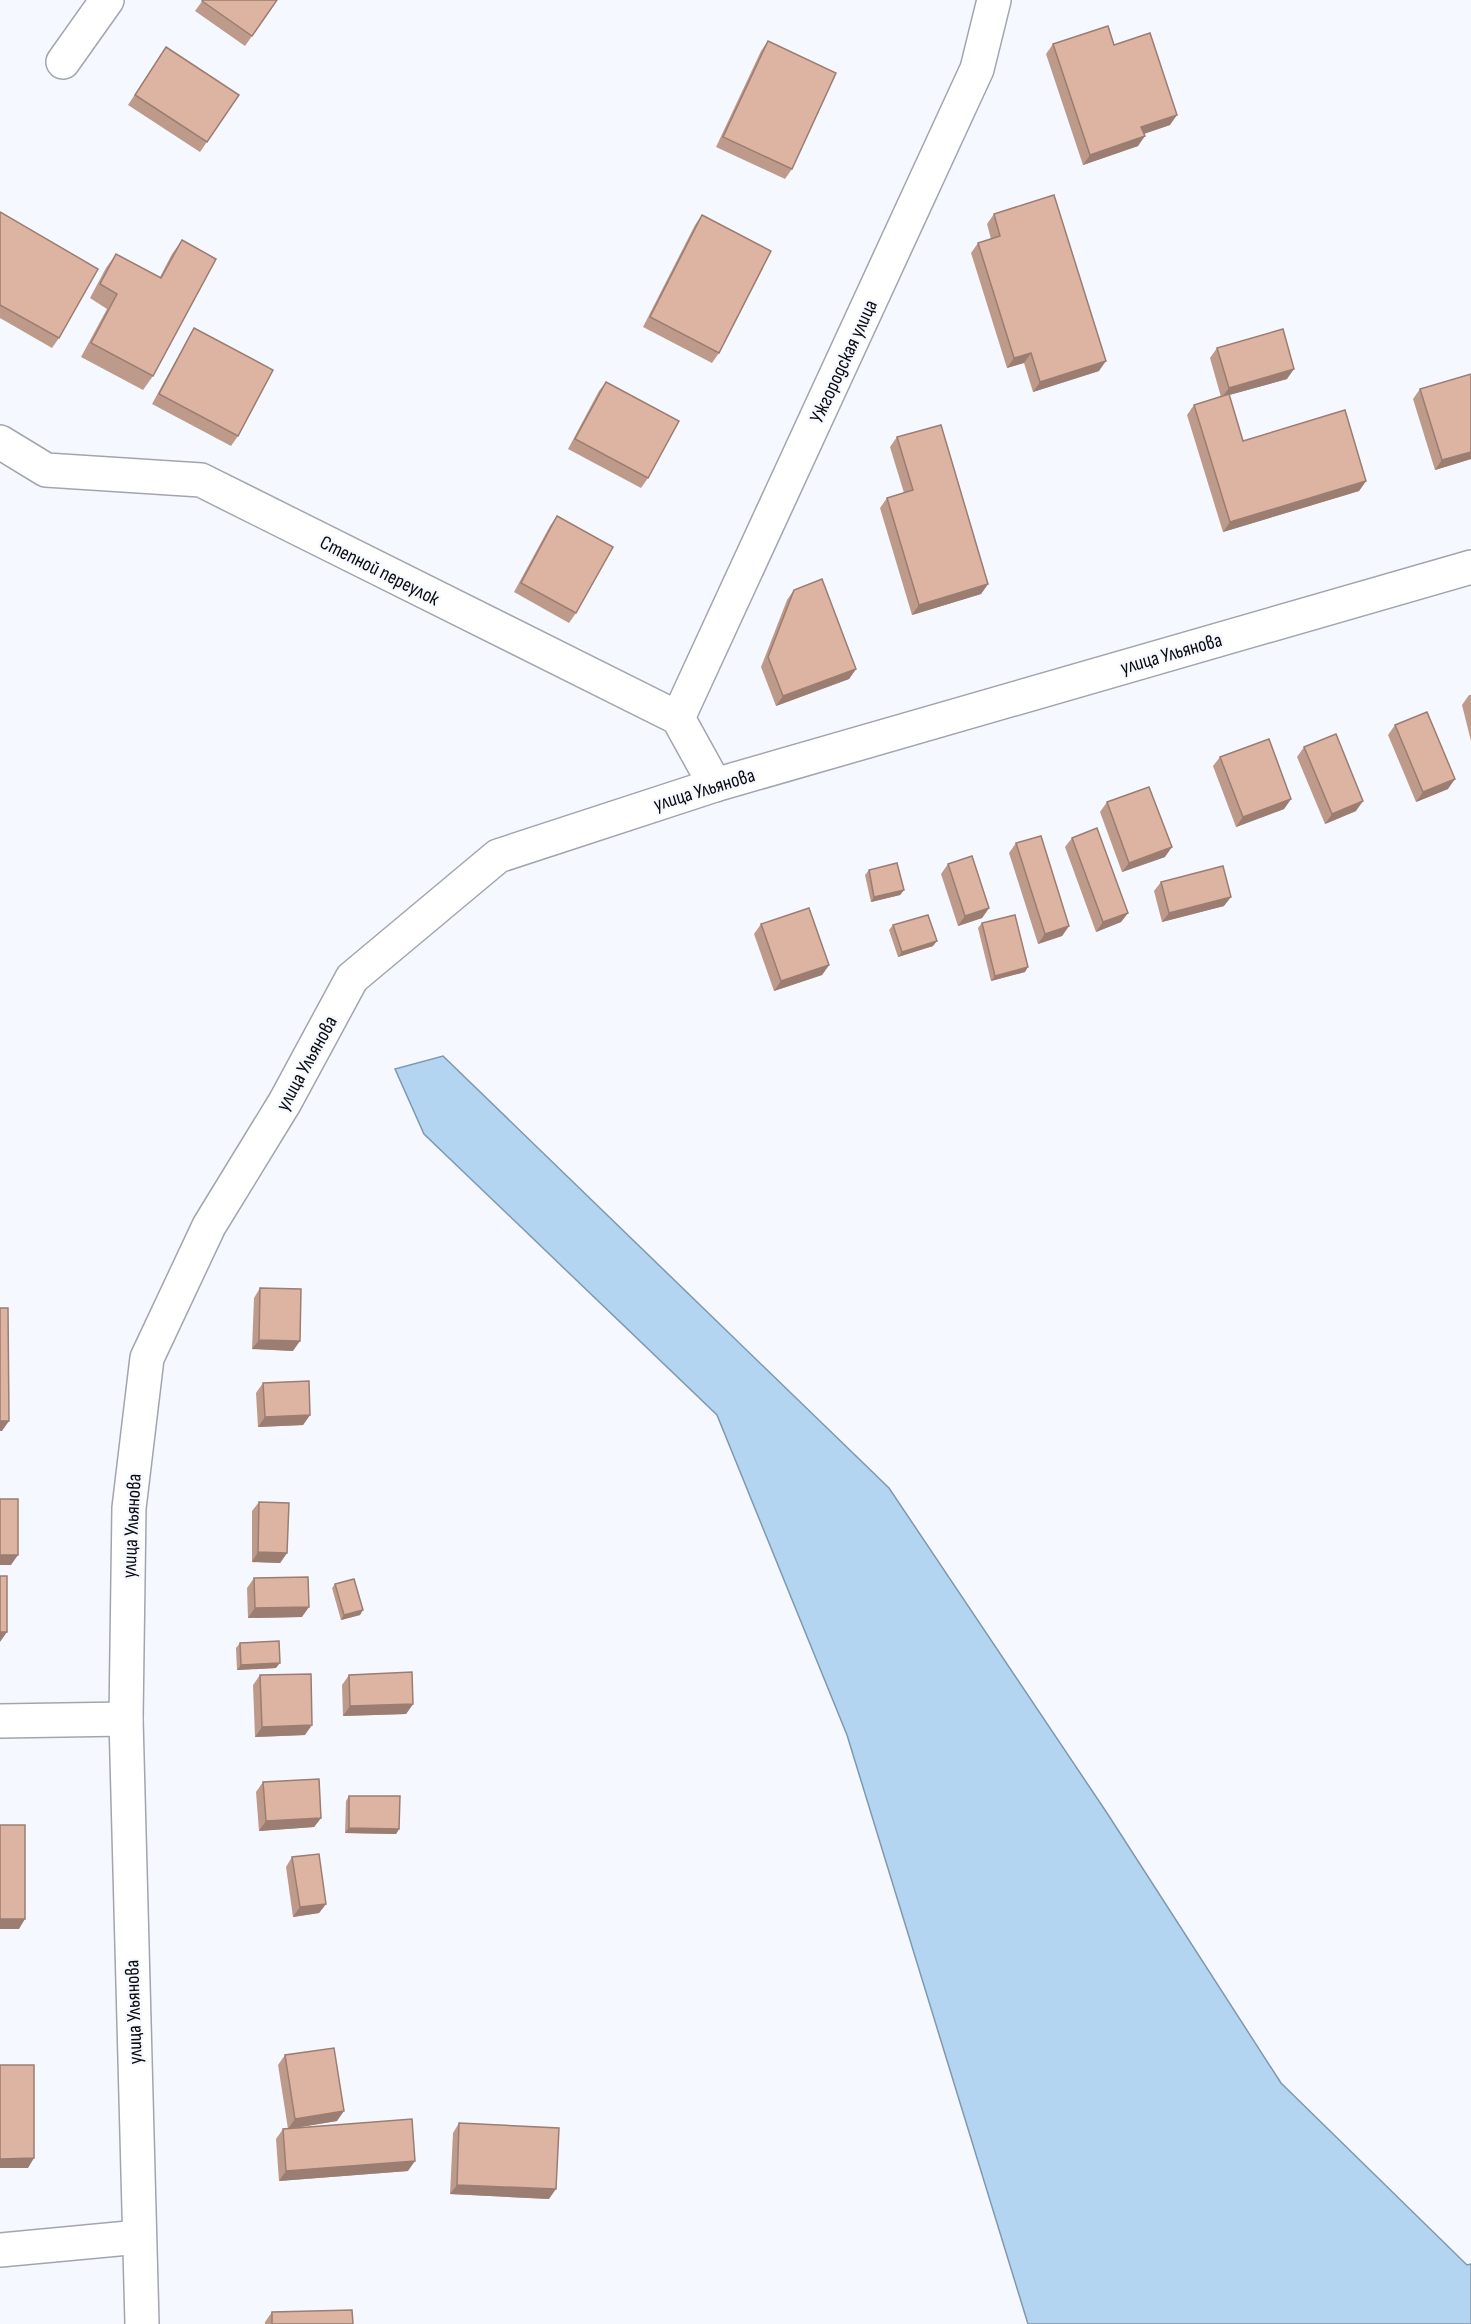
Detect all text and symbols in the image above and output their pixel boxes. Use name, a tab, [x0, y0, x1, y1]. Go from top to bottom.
street label: Ужгородская улица	[805, 296, 883, 427]
street label: Степной переулок	[316, 531, 444, 611]
street label: улица Ульянова	[1118, 628, 1225, 680]
street label: улица Ульянова	[651, 763, 758, 817]
street label: улица Ульянова	[271, 1012, 343, 1115]
street label: улица Ульянова	[117, 1473, 147, 1579]
street label: улица Ульянова	[120, 1959, 148, 2065]

